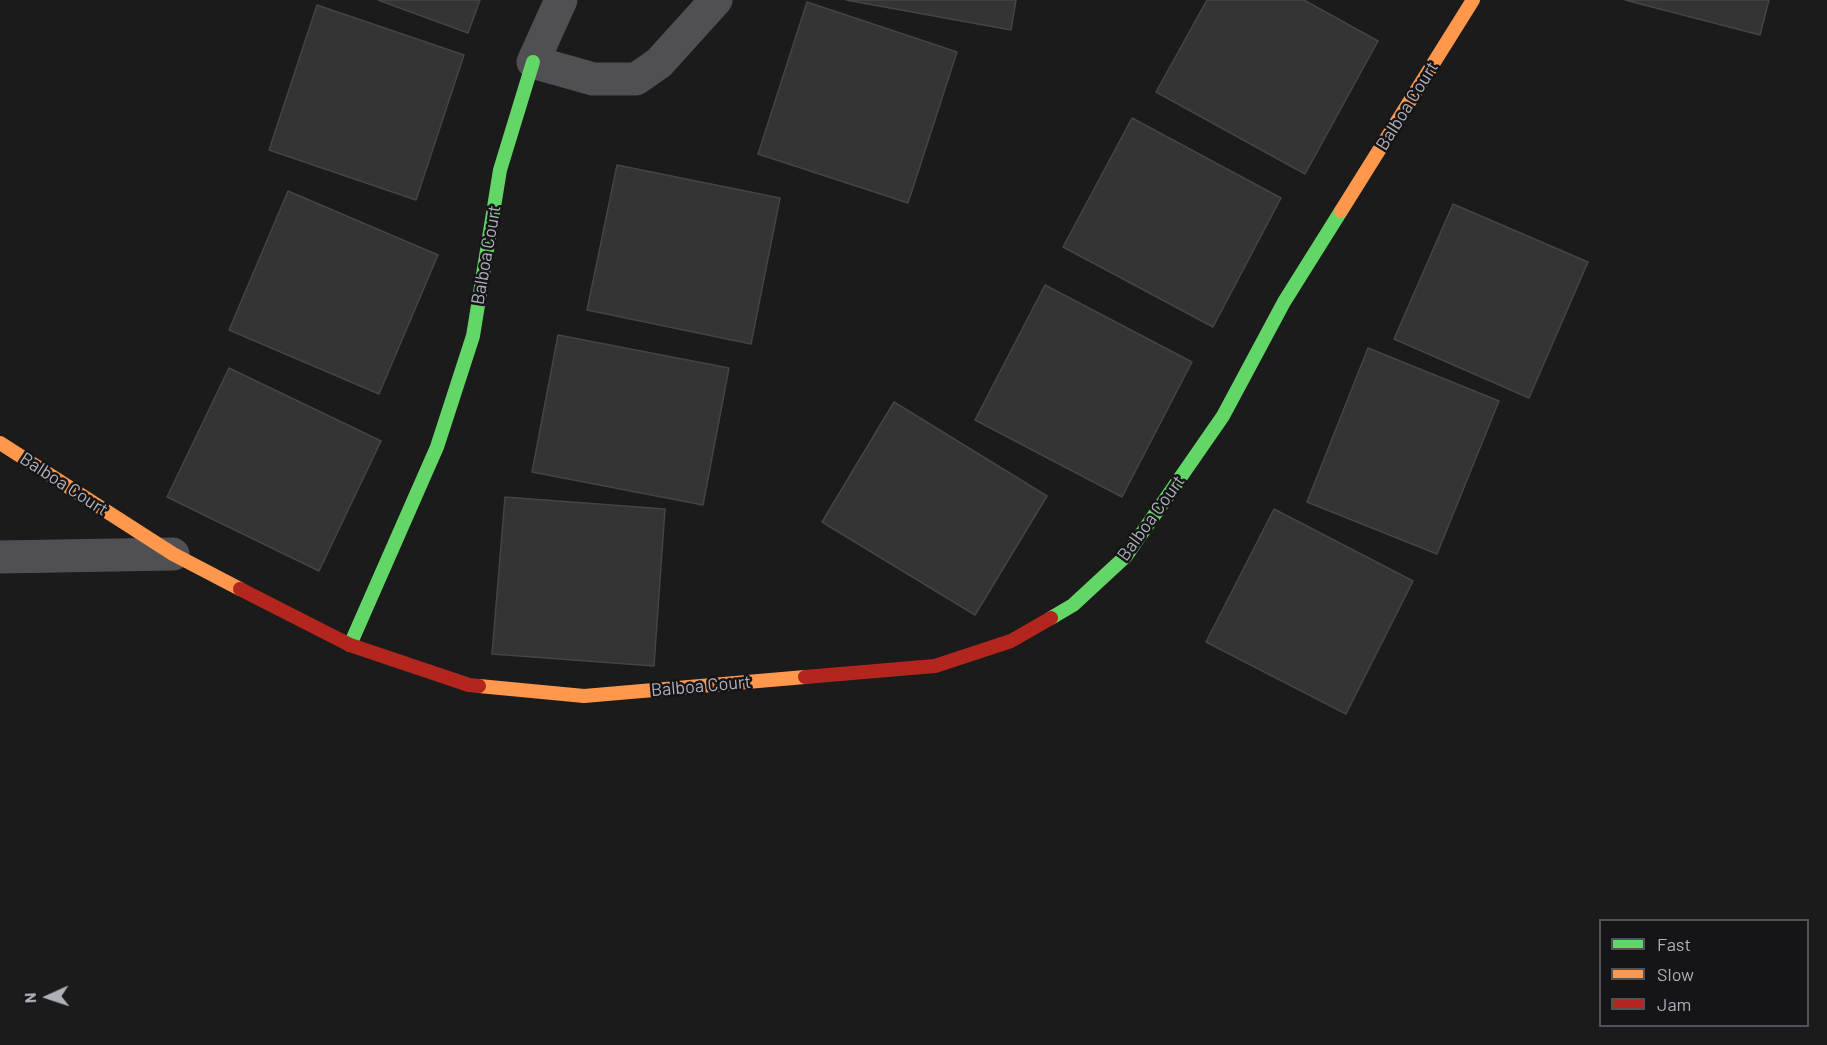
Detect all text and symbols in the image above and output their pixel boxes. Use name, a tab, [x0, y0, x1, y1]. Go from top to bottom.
street label: Balboa Court	[1371, 58, 1443, 154]
street label: Balboa Court	[467, 204, 505, 306]
street label: Balboa Court	[16, 448, 112, 520]
street label: Balboa Court	[1113, 471, 1189, 565]
street label: Balboa Court	[650, 671, 752, 701]
legend	[1599, 919, 1809, 1027]
text: Fast	[1657, 933, 1691, 955]
text: Slow	[1657, 963, 1694, 985]
north arrow	[18, 967, 78, 1027]
text: N	[20, 992, 39, 1004]
text: Jam	[1657, 993, 1691, 1015]

